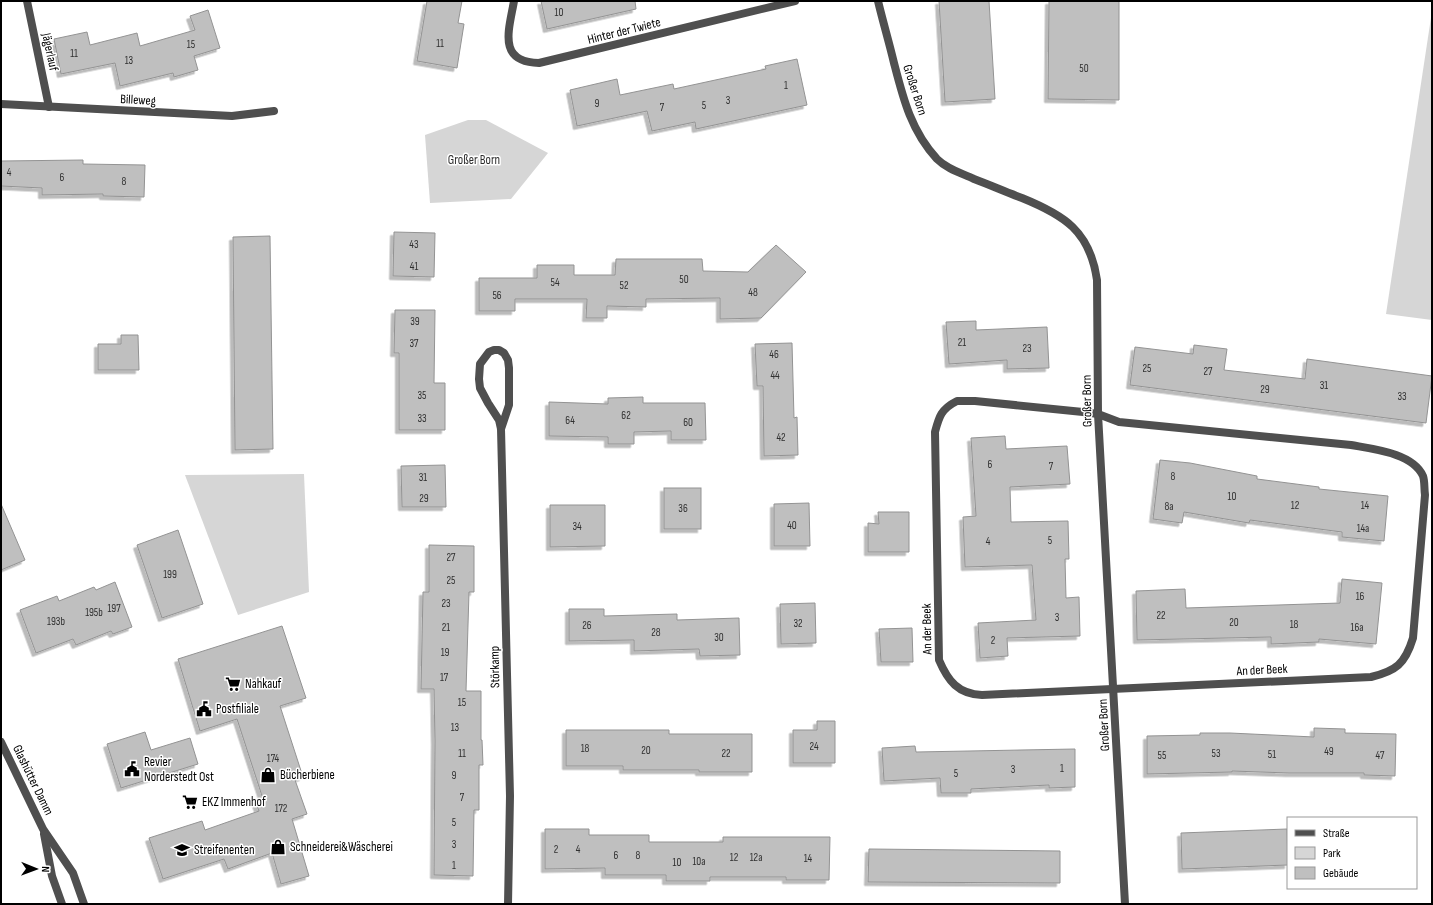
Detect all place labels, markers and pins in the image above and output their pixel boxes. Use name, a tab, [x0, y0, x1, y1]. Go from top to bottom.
supermarket icon: Nahkauf	[224, 675, 242, 693]
place label: Nahkauf	[245, 676, 282, 692]
public building icon: Postfiliale	[195, 700, 213, 718]
place label: Postfiliale	[216, 701, 259, 717]
place label: Revier Norderstedt Ost	[144, 754, 214, 785]
public building icon: Revier Norderstedt Ost	[123, 760, 141, 778]
shop icon: Bücherbiene	[259, 766, 277, 784]
place label: Bücherbiene	[280, 767, 335, 783]
supermarket icon: EKZ Immenhof	[181, 793, 199, 811]
place label: EKZ Immenhof	[202, 794, 266, 810]
shop icon: Schneiderei&Wäscherei	[269, 838, 287, 856]
place label: Schneiderei&Wäscherei	[290, 839, 393, 855]
school or university icon: Streifenenten	[173, 841, 191, 859]
place label: Streifenenten	[194, 842, 255, 858]

